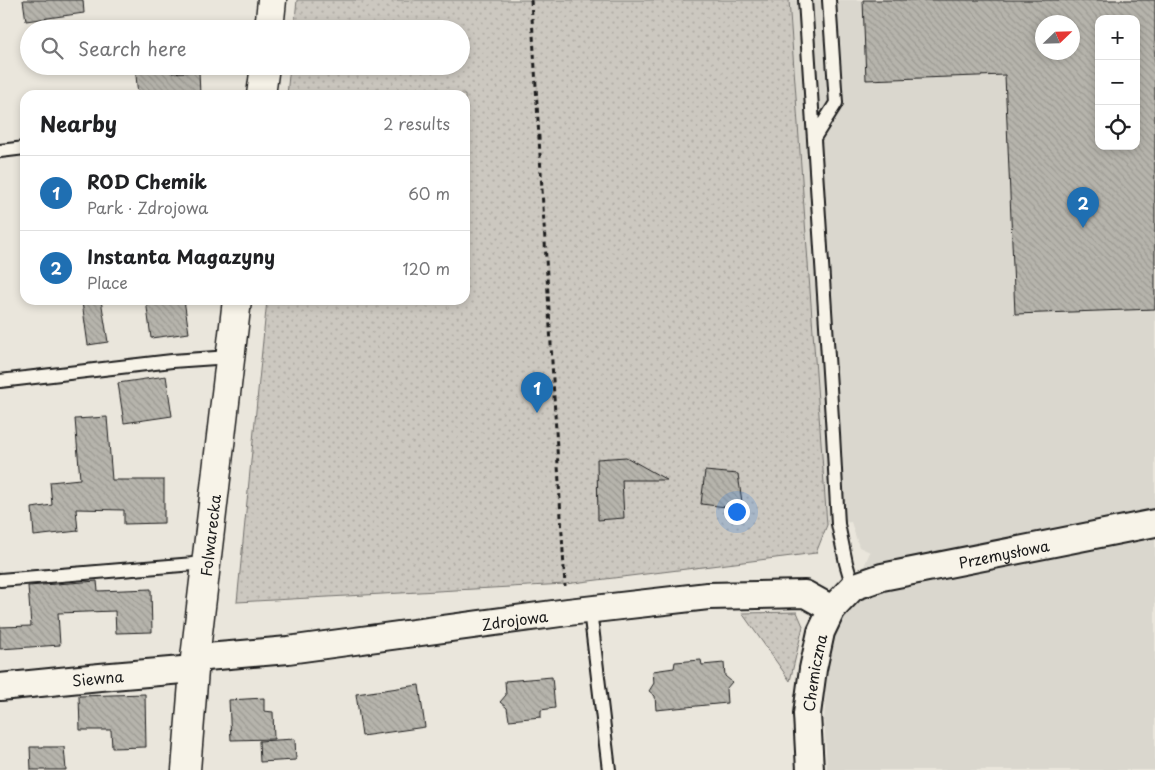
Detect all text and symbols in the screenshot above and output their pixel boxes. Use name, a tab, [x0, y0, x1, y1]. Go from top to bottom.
north arrow	[1035, 15, 1080, 60]
map controls	[1095, 15, 1140, 150]
button: +	[1095, 15, 1140, 60]
search box	[20, 20, 470, 75]
icon: search	[38, 34, 66, 62]
text: Search here	[78, 34, 187, 62]
button: −	[1095, 60, 1140, 105]
button: locate	[1095, 105, 1140, 150]
text: Nearby	[40, 107, 117, 139]
text: 2 results	[383, 111, 450, 135]
text: ROD Chemik	[87, 167, 207, 195]
text: 1	[52, 181, 60, 205]
text: 60 m	[408, 181, 450, 205]
pin: 2	[1067, 187, 1099, 228]
text: Park · Zdrojowa	[87, 195, 208, 219]
text: Instanta Magazyny	[87, 242, 275, 270]
text: 2	[50, 256, 62, 280]
text: 120 m	[403, 256, 450, 280]
text: Place	[87, 270, 128, 294]
pin: 1	[521, 372, 553, 413]
street label: Folwarecka	[193, 492, 226, 578]
your location	[724, 499, 750, 525]
street label: Przemysłowa	[956, 533, 1052, 573]
street label: Zdrojowa	[480, 603, 550, 635]
street label: Chemiczna	[796, 631, 832, 713]
street label: Siewna	[71, 663, 125, 691]

